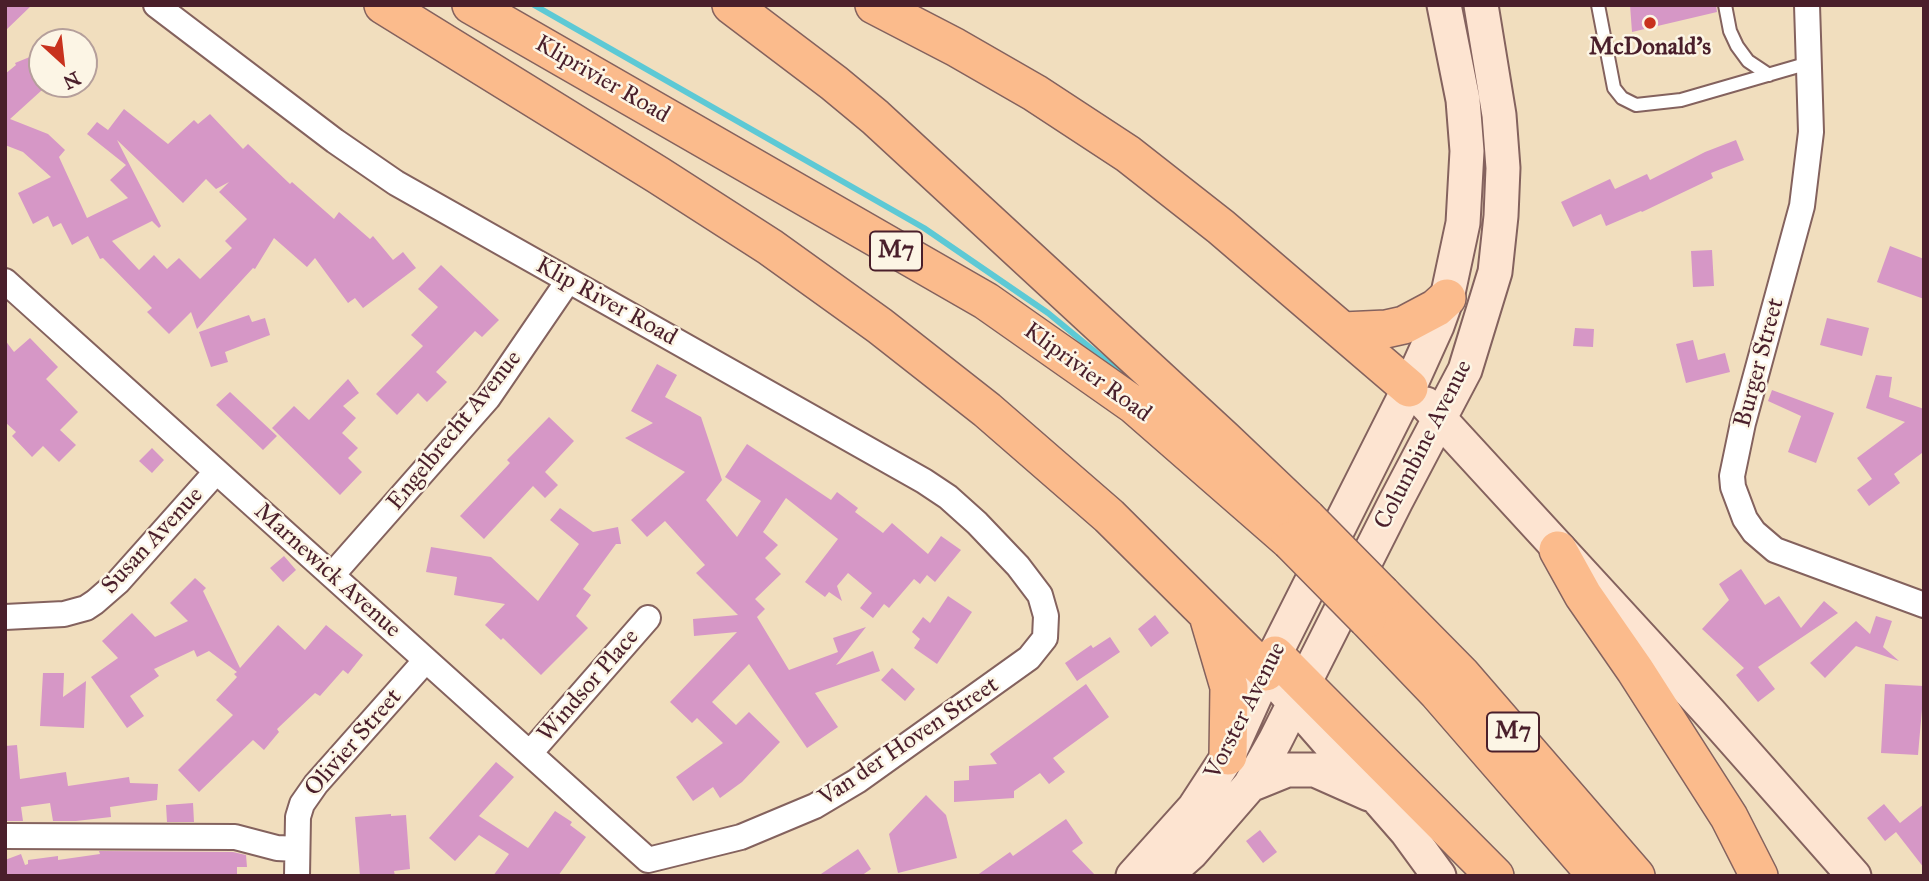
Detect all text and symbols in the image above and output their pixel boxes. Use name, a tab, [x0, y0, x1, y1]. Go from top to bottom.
marker: McDonald's	[1642, 15, 1658, 31]
north arrow	[28, 28, 98, 98]
street label: Kliprivier Road	[530, 30, 674, 130]
place label: McDonald's	[1589, 34, 1711, 62]
text: N	[59, 66, 84, 94]
road number: M7	[870, 232, 922, 270]
street label: Klip River Road	[530, 251, 682, 353]
street label: Burger Street	[1729, 295, 1791, 431]
street label: Kliprivier Road	[1018, 317, 1156, 429]
street label: Engelbrecht Avenue	[382, 345, 528, 517]
street label: Columbine Avenue	[1369, 356, 1479, 534]
street label: Susan Avenue	[96, 482, 210, 600]
street label: Marnewick Avenue	[248, 498, 406, 644]
street label: Windsor Place	[532, 624, 646, 748]
street label: Vorster Avenue	[1199, 638, 1293, 784]
street label: Van der Hoven Street	[814, 671, 1004, 813]
street label: Olivier Street	[300, 683, 408, 803]
road number: M7	[1487, 712, 1539, 752]

